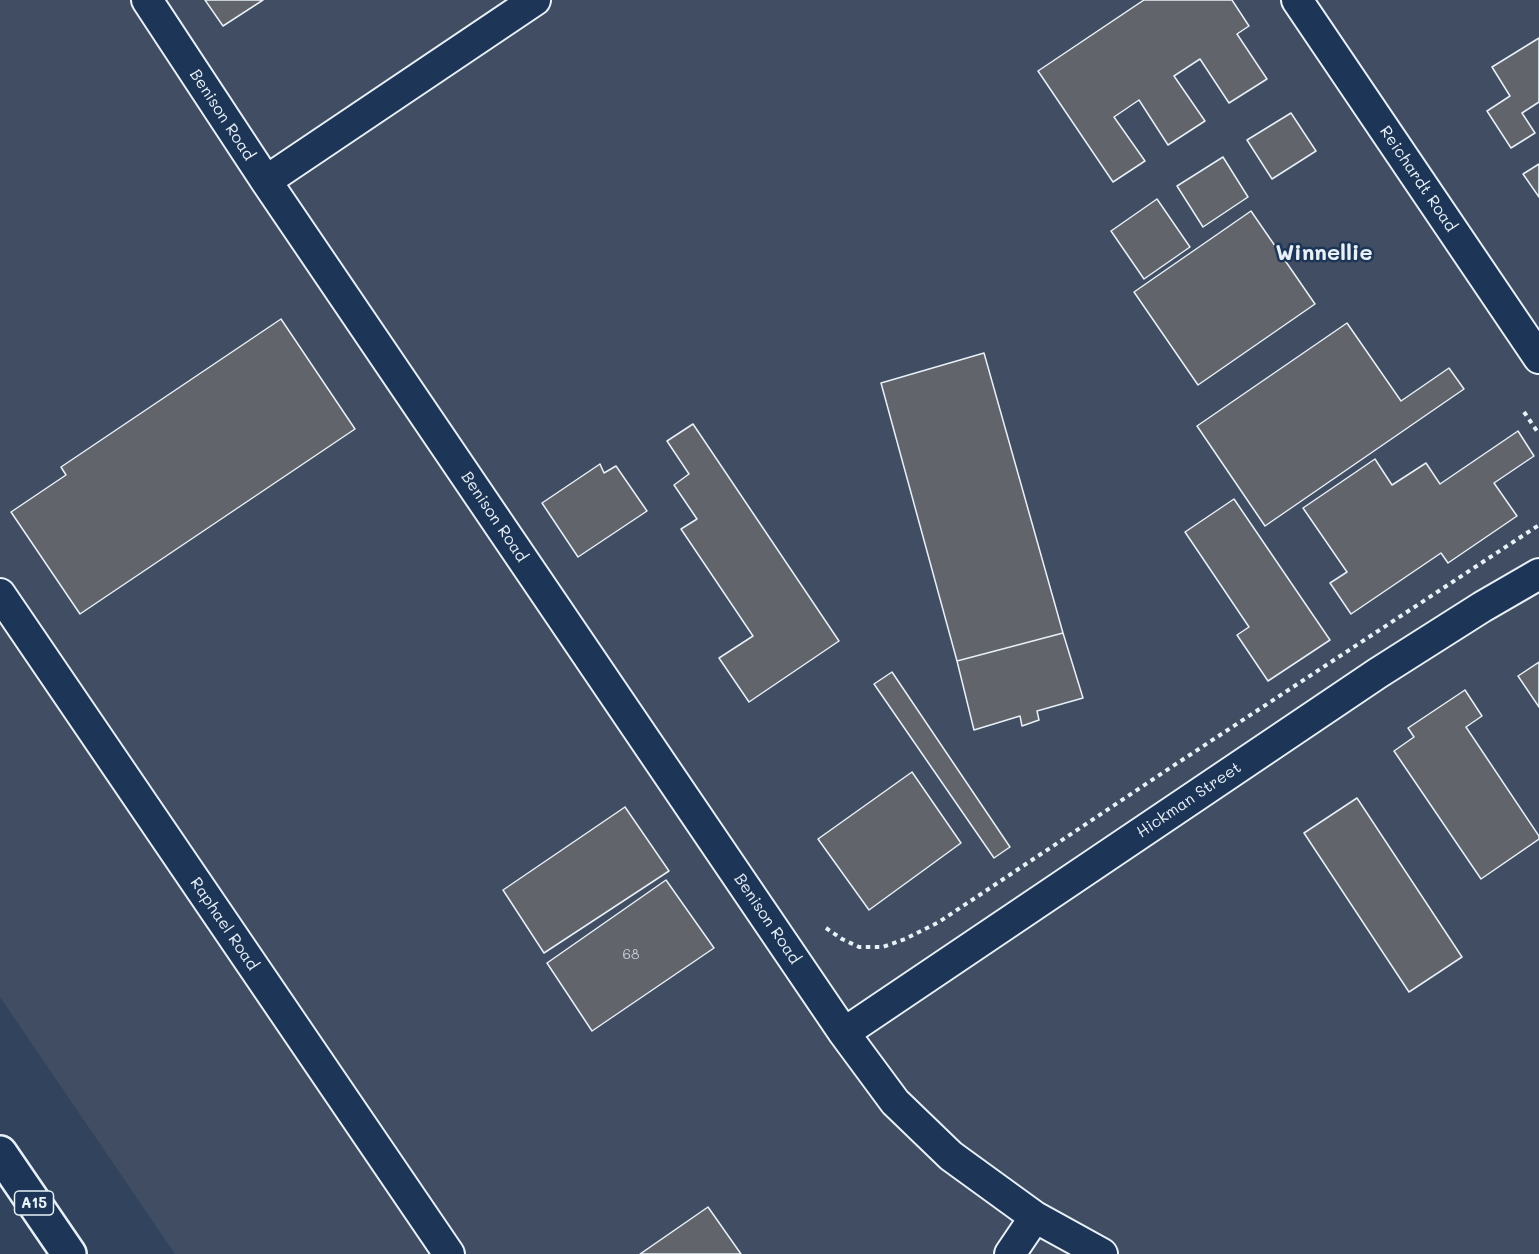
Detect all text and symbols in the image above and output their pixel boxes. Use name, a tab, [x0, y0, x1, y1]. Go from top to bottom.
street label: Benison Road	[185, 66, 259, 164]
street label: Reichardt Road	[1375, 122, 1461, 236]
district label: Winnellie	[1276, 240, 1372, 266]
street label: Benison Road	[457, 468, 531, 566]
street label: Hickman Street	[1133, 758, 1245, 842]
street label: Benison Road	[730, 870, 804, 968]
street label: Raphael Road	[186, 874, 262, 974]
house number: 68	[623, 947, 639, 963]
road number: A15	[15, 1191, 54, 1215]

